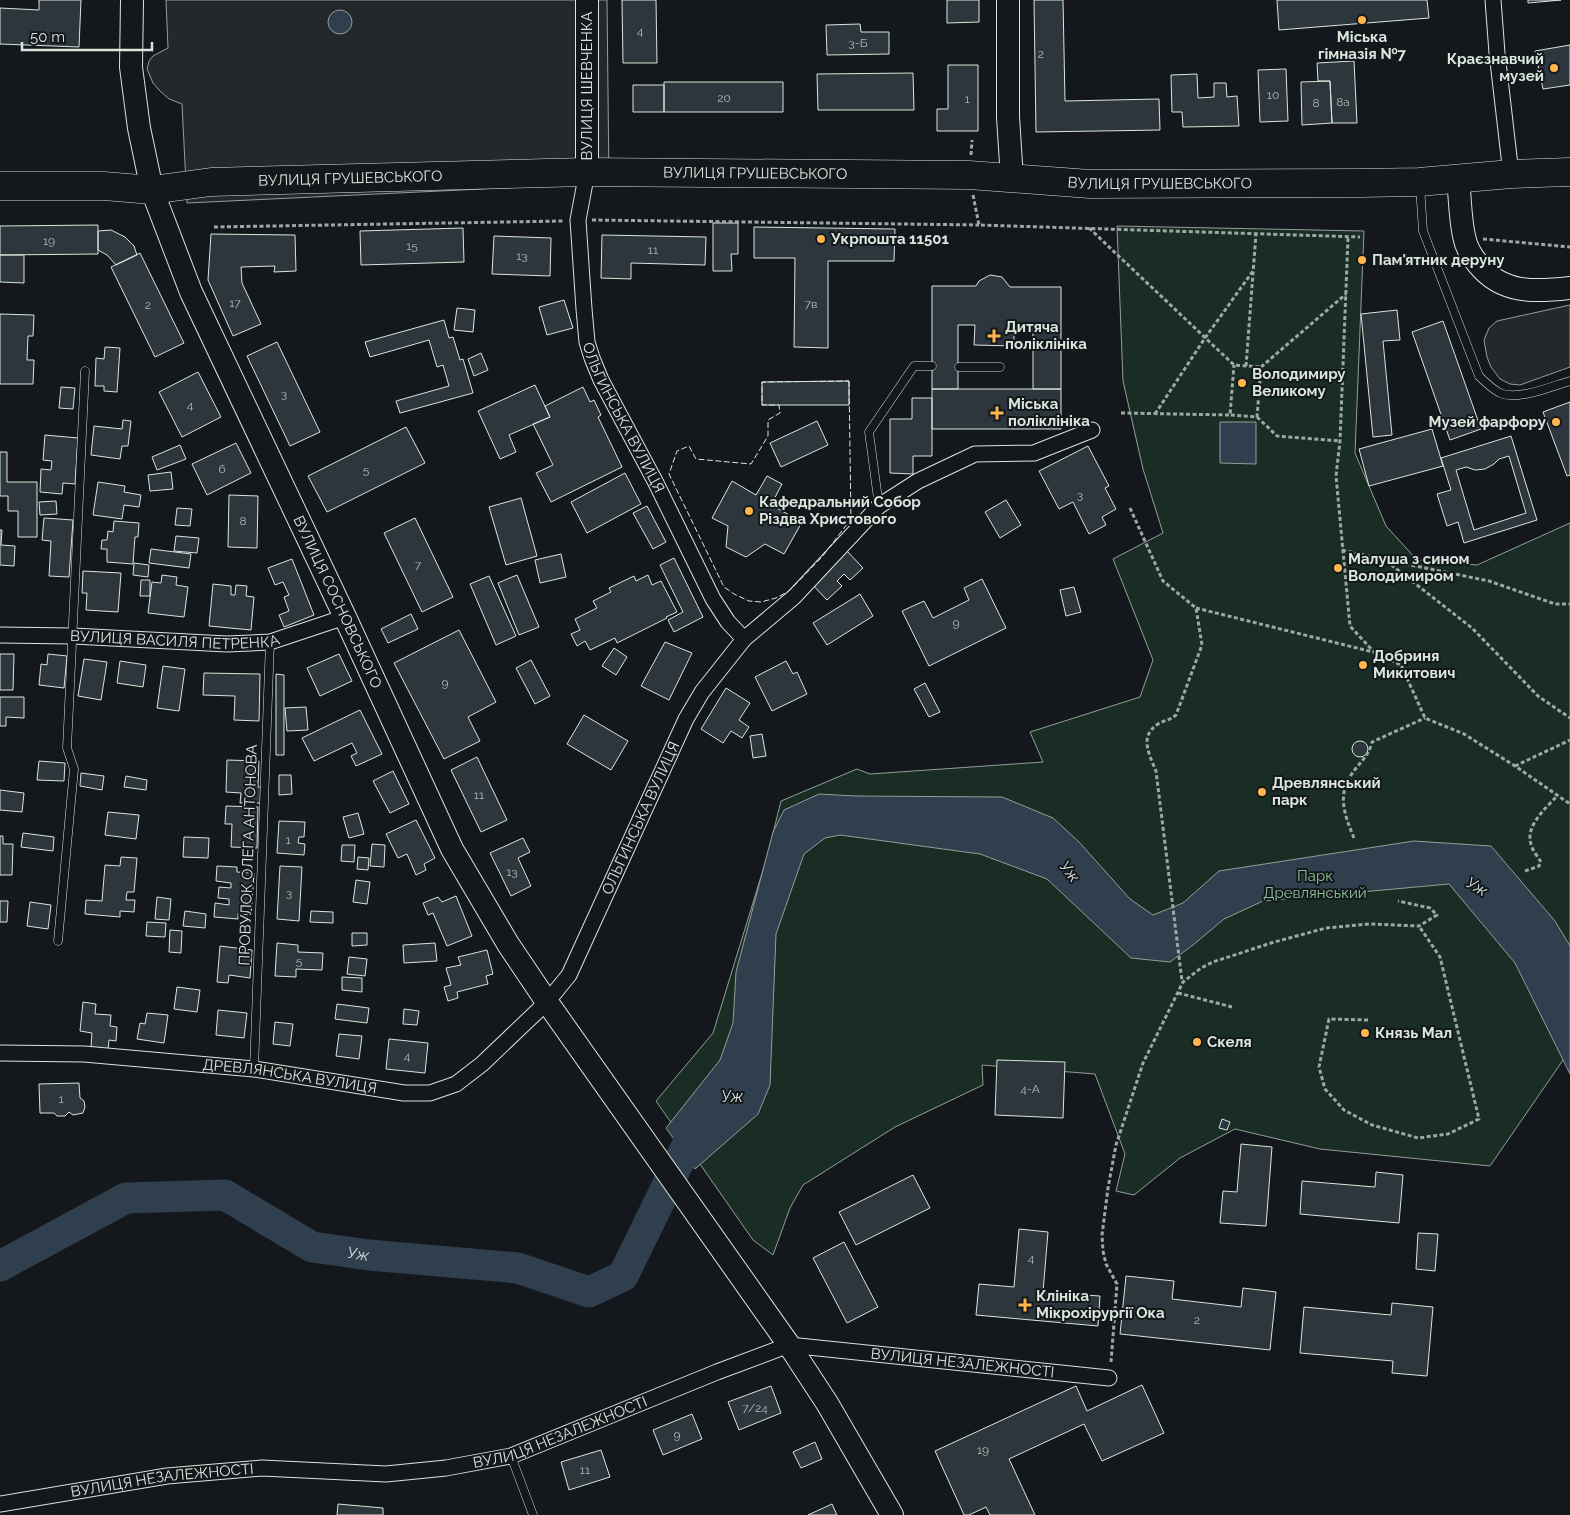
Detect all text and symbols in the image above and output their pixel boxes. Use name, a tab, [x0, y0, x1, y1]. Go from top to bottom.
street label: ВУЛИЦЯ ШЕВЧЕНКА	[578, 12, 596, 160]
marker: Міська гімназія №7	[1356, 14, 1368, 26]
scale bar	[22, 20, 152, 52]
house number: 4	[637, 24, 644, 38]
text: 50 m	[30, 28, 65, 46]
place label: Міська гімназія №7	[1318, 28, 1406, 63]
house number: 3-Б	[848, 36, 868, 50]
house number: 2	[1038, 47, 1044, 61]
place label: Краєзнавчий музей	[1447, 50, 1544, 85]
marker: Краєзнавчий музей	[1548, 62, 1560, 74]
house number: 10	[1267, 88, 1279, 102]
house number: 20	[717, 91, 731, 105]
house number: 1	[964, 92, 970, 106]
house number: 8а	[1336, 95, 1350, 109]
house number: 8	[1312, 96, 1320, 110]
street label: ВУЛИЦЯ ГРУШЕВСЬКОГО	[663, 164, 847, 183]
street label: ВУЛИЦЯ ГРУШЕВСЬКОГО	[258, 167, 443, 190]
street label: ВУЛИЦЯ ГРУШЕВСЬКОГО	[1067, 173, 1252, 193]
place label: Укрпошта 11501	[830, 230, 949, 248]
marker: Укрпошта 11501	[815, 233, 827, 245]
house number: 19	[43, 234, 55, 248]
house number: 15	[406, 239, 418, 253]
house number: 11	[648, 243, 658, 257]
house number: 13	[516, 249, 528, 263]
place label: Пам'ятник деруну	[1372, 251, 1505, 269]
marker: Пам'ятник деруну	[1356, 254, 1368, 266]
house number: 17	[229, 296, 241, 310]
house number: 7в	[805, 297, 817, 311]
house number: 2	[145, 298, 151, 312]
place label: Дитяча поліклініка	[1005, 318, 1087, 353]
marker: Дитяча поліклініка	[987, 329, 1001, 343]
street label: ОЛЬГИНСЬКА ВУЛИЦЯ	[579, 340, 668, 496]
place label: Володимиру Великому	[1252, 365, 1346, 400]
marker: Володимиру Великому	[1236, 377, 1248, 389]
house number: 3	[281, 387, 287, 401]
place label: Міська поліклініка	[1008, 395, 1090, 430]
house number: 4	[187, 398, 194, 412]
marker: Міська поліклініка	[990, 406, 1004, 420]
place label: Музей фарфору	[1429, 413, 1547, 431]
marker: Музей фарфору	[1550, 416, 1562, 428]
house number: 6	[218, 462, 226, 476]
house number: 5	[363, 463, 370, 477]
house number: 3	[1077, 488, 1083, 502]
place label: Кафедральний Собор Різдва Христового	[759, 493, 921, 528]
marker: Кафедральний Собор Різдва Христового	[743, 505, 755, 517]
street label: ВУЛИЦЯ СОСНОВСЬКОГО	[289, 513, 386, 691]
house number: 8	[239, 514, 247, 528]
place label: Малуша з сином Володимиром	[1348, 550, 1470, 585]
house number: 7	[415, 558, 422, 572]
marker: Малуша з сином Володимиром	[1332, 562, 1344, 574]
house number: 9	[952, 616, 960, 630]
street label: ВУЛИЦЯ ВАСИЛЯ ПЕТРЕНКА	[70, 627, 282, 653]
place label: Добриня Микитович	[1373, 647, 1455, 682]
marker: Добриня Микитович	[1357, 659, 1369, 671]
house number: 9	[441, 676, 449, 690]
street label: ОЛЬГИНСЬКА ВУЛИЦЯ	[598, 739, 683, 897]
street label: ПРОВУЛОК ОЛЕГА АНТОНОВА	[235, 744, 261, 966]
place label: Древлянський парк	[1272, 774, 1381, 809]
marker: Древлянський парк	[1256, 786, 1268, 798]
house number: 11	[474, 788, 484, 802]
house number: 1	[285, 833, 291, 847]
water label: Уж	[1055, 857, 1084, 886]
house number: 13	[506, 865, 518, 879]
park label: Парк Древлянський	[1263, 867, 1367, 902]
water label: Уж	[1462, 873, 1492, 901]
house number: 3	[286, 886, 292, 900]
house number: 5	[296, 954, 303, 968]
place label: Князь Мал	[1375, 1024, 1452, 1042]
marker: Князь Мал	[1359, 1027, 1371, 1039]
place label: Скеля	[1207, 1033, 1252, 1051]
marker: Скеля	[1191, 1036, 1203, 1048]
house number: 4	[404, 1049, 411, 1063]
street label: ДРЕВЛЯНСЬКА ВУЛИЦЯ	[202, 1055, 378, 1098]
house number: 4-А	[1020, 1082, 1040, 1096]
water label: Уж	[721, 1087, 744, 1106]
house number: 1	[58, 1092, 64, 1106]
water label: Уж	[346, 1243, 371, 1265]
house number: 4	[1028, 1251, 1035, 1265]
place label: Клініка Мікрохірургії Ока	[1036, 1287, 1165, 1322]
marker: Клініка Мікрохірургії Ока	[1018, 1298, 1032, 1312]
house number: 2	[1194, 1313, 1200, 1327]
street label: ВУЛИЦЯ НЕЗАЛЕЖНОСТІ	[870, 1344, 1055, 1381]
street label: ВУЛИЦЯ НЕЗАЛЕЖНОСТІ	[471, 1393, 650, 1472]
house number: 7/24	[742, 1401, 768, 1415]
house number: 9	[673, 1428, 681, 1442]
house number: 19	[977, 1443, 989, 1457]
street label: ВУЛИЦЯ НЕЗАЛЕЖНОСТІ	[69, 1460, 254, 1501]
house number: 11	[580, 1463, 590, 1477]

